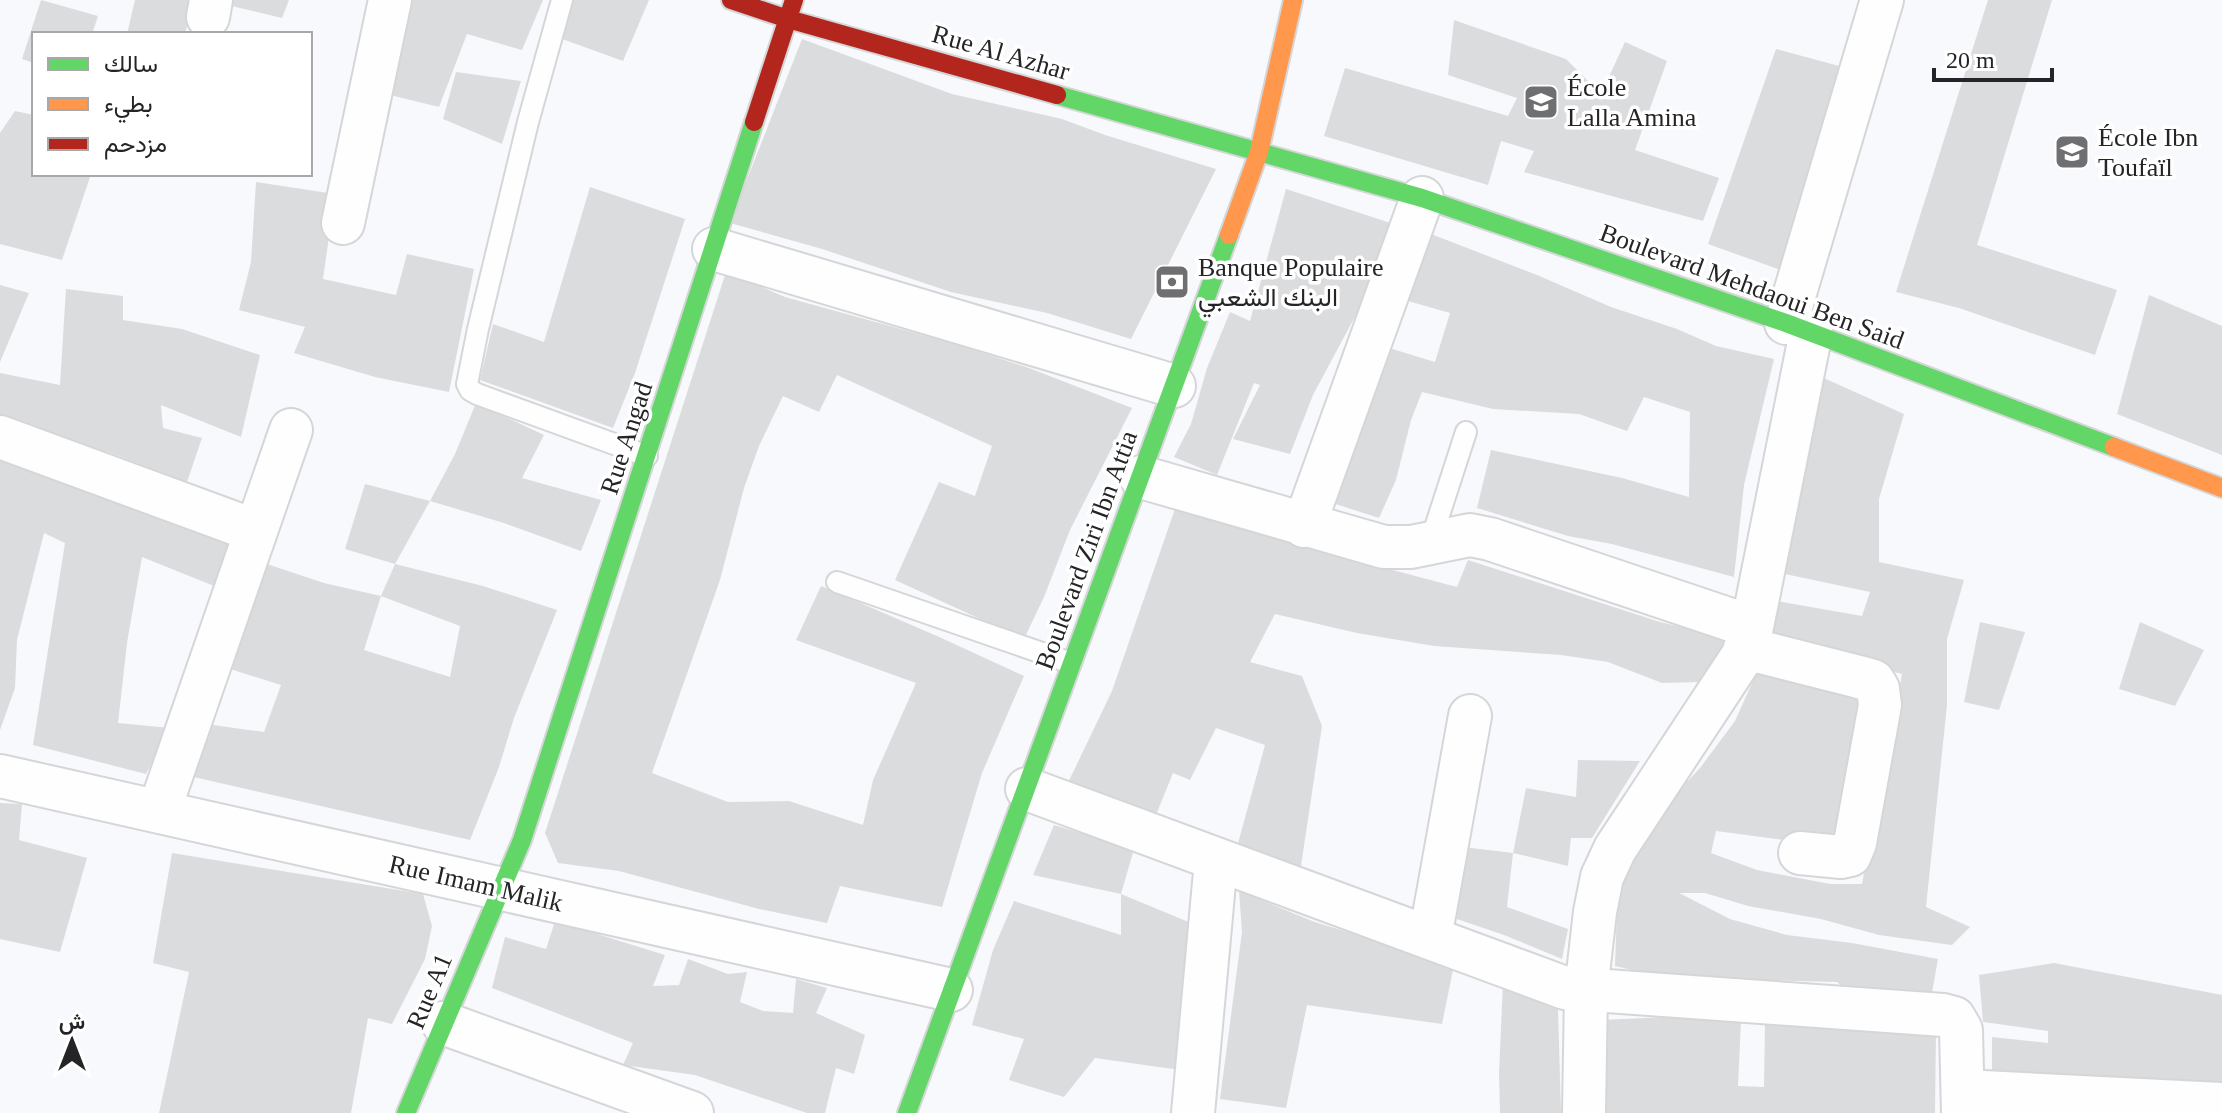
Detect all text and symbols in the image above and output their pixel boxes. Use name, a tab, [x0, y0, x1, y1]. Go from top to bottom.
street label: Rue Al Azhar	[929, 19, 1073, 86]
legend	[32, 32, 312, 176]
scale bar	[1934, 32, 2052, 82]
text: 20 m	[1946, 47, 1995, 73]
text: سالك	[104, 51, 158, 77]
place label: École Lalla Amina	[1567, 73, 1697, 132]
school or university icon: École Lalla Amina	[1522, 83, 1560, 121]
text: بطيء	[104, 91, 153, 123]
place label: École Ibn Toufaïl	[2098, 123, 2198, 182]
text: مزدحم	[104, 131, 167, 160]
school or university icon: École Ibn Toufaïl	[2053, 133, 2091, 171]
street label: Boulevard Mehdaoui Ben Said	[1596, 218, 1908, 355]
place label: Banque Populaire البنك الشعبي	[1198, 253, 1384, 318]
bank icon: Banque Populaire البنك الشعبي	[1153, 263, 1191, 301]
street label: Rue Angad	[595, 378, 658, 498]
street label: Boulevard Ziri Ibn Attia	[1030, 426, 1143, 674]
street label: Rue Imam Malik	[386, 849, 566, 918]
street label: Rue A1	[401, 949, 458, 1033]
north arrow	[32, 1001, 112, 1081]
text: ش	[59, 1009, 85, 1035]

